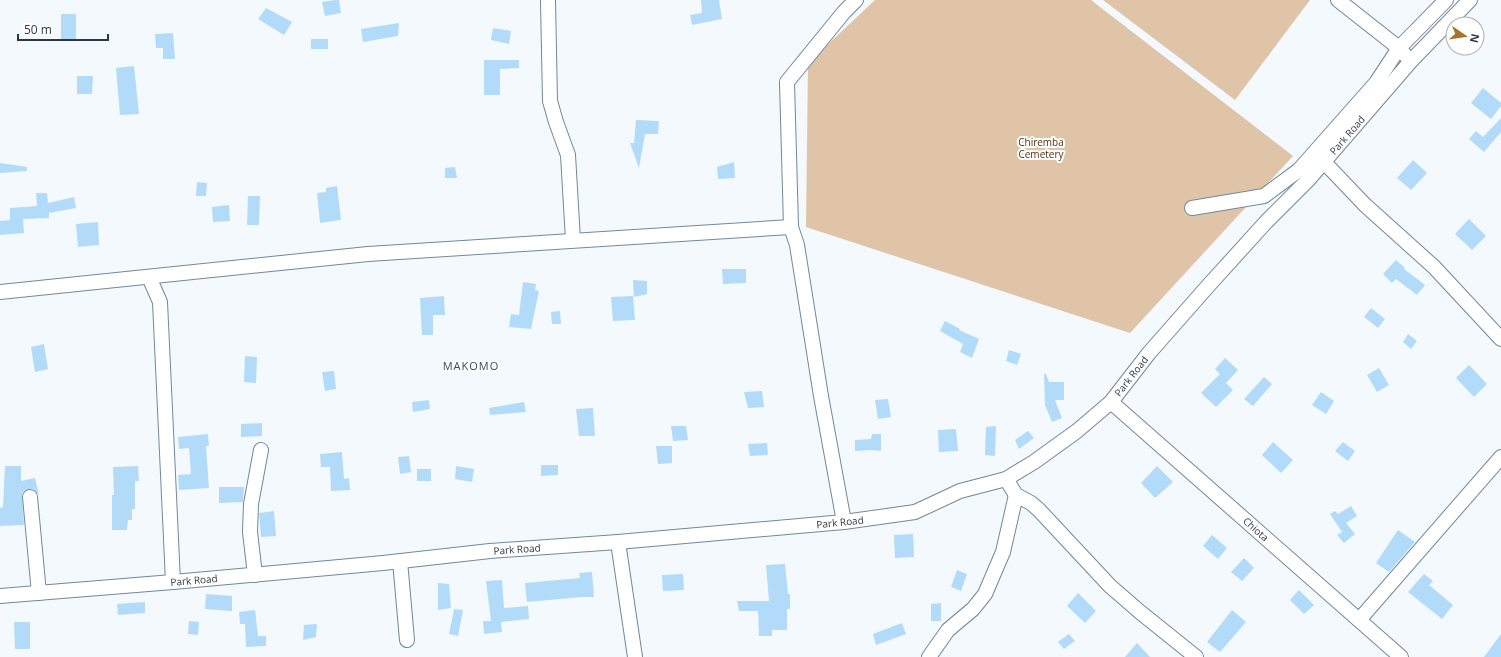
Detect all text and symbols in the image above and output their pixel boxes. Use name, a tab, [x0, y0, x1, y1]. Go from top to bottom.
scale bar	[18, 16, 108, 42]
north arrow	[1445, 16, 1485, 56]
text: 50 m	[24, 21, 52, 38]
text: N	[1467, 32, 1484, 44]
street label: Park Road	[1326, 113, 1368, 157]
park label: Chiremba Cemetery	[1018, 135, 1065, 161]
street label: Park Road	[1111, 353, 1151, 399]
district label: MAKOMO	[443, 358, 499, 373]
street label: Park Road	[816, 513, 864, 531]
street label: Chiota	[1240, 514, 1272, 544]
street label: Park Road	[493, 540, 541, 558]
street label: Park Road	[170, 571, 218, 589]

